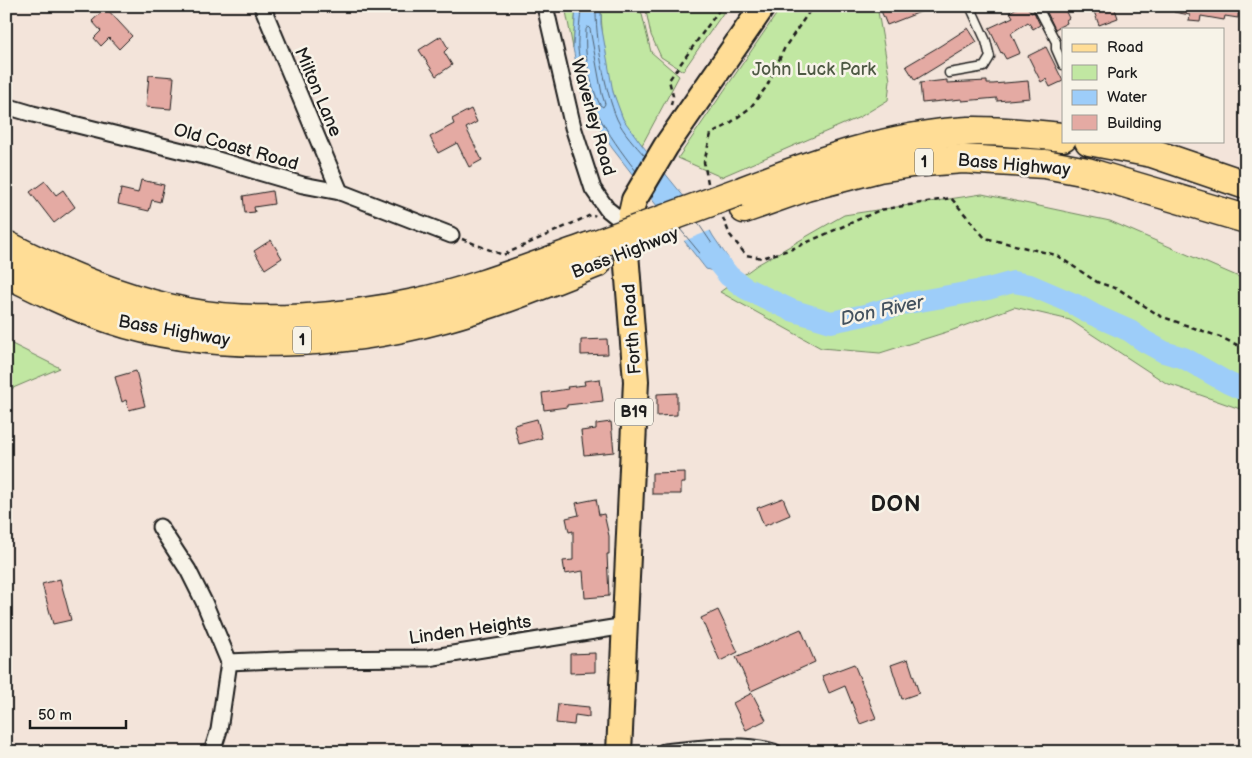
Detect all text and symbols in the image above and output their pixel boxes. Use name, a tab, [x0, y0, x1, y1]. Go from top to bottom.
legend	[1062, 28, 1224, 142]
text: Road	[1107, 38, 1143, 57]
street label: Milton Lane	[290, 44, 346, 140]
street label: Waverley Road	[566, 56, 620, 178]
park label: John Luck Park	[752, 59, 876, 80]
text: Park	[1107, 64, 1138, 83]
text: Water	[1107, 88, 1147, 107]
text: Building	[1107, 114, 1162, 133]
street label: Old Coast Road	[171, 119, 301, 175]
road number: 1	[915, 148, 933, 176]
street label: Bass Highway	[957, 150, 1072, 180]
street label: Bass Highway	[568, 223, 682, 283]
street label: Forth Road	[618, 283, 646, 375]
water label: Don River	[838, 291, 927, 331]
street label: Bass Highway	[117, 311, 232, 351]
road number: 1	[293, 326, 311, 354]
road number: B19	[615, 398, 653, 426]
district label: DON	[871, 491, 921, 518]
street label: Linden Heights	[407, 611, 533, 649]
scale bar	[30, 698, 126, 730]
text: 50 m	[38, 706, 72, 725]

